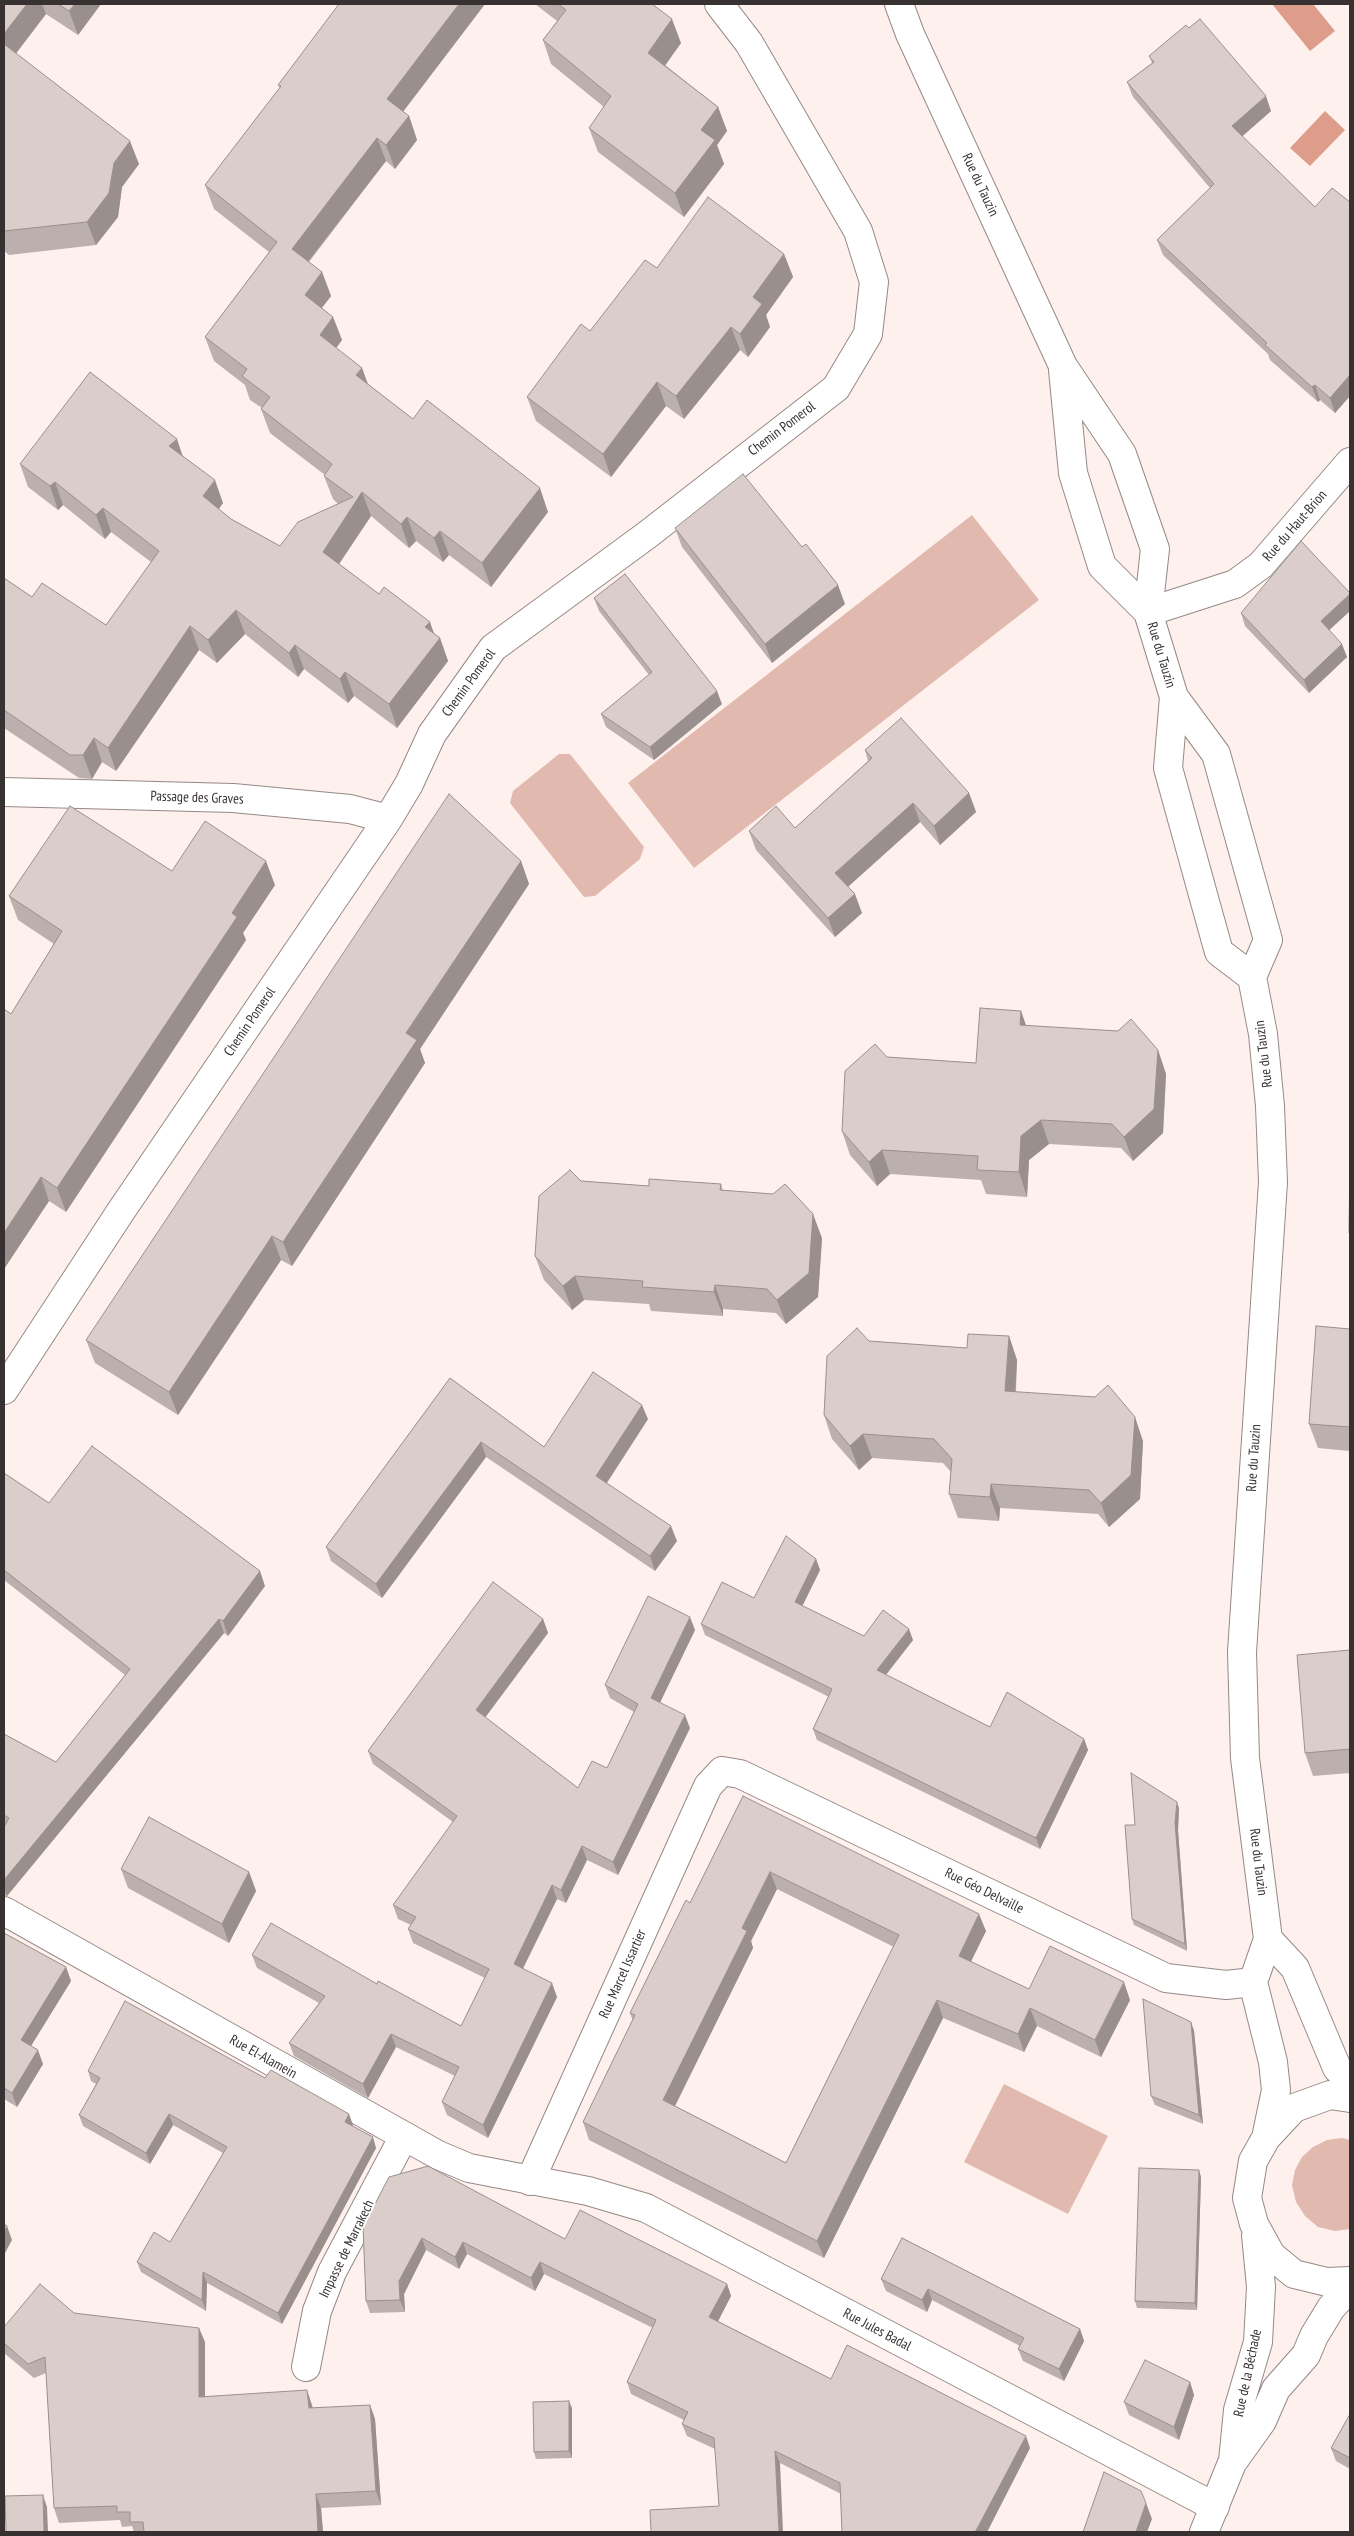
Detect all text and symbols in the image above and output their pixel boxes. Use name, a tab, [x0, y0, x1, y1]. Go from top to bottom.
street label: Rue du Tauzin	[958, 151, 1002, 219]
street label: Chemin Pomerol	[745, 398, 819, 460]
street label: Rue du Haut-Brion	[1259, 487, 1331, 565]
street label: Rue du Tauzin	[1143, 620, 1179, 690]
street label: Chemin Pomerol	[439, 646, 499, 720]
street label: Passage des Graves	[150, 788, 244, 808]
street label: Chemin Pomerol	[221, 984, 279, 1060]
street label: Rue du Tauzin	[1252, 1019, 1276, 1089]
street label: Rue du Tauzin	[1243, 1424, 1265, 1492]
street label: Rue du Tauzin	[1246, 1827, 1270, 1897]
street label: Rue Géo Delvaille	[942, 1865, 1026, 1917]
street label: Rue Marcel Issartier	[596, 1927, 650, 2021]
street label: Rue El-Alamein	[226, 2032, 300, 2082]
street label: Impasse de Marrakech	[316, 2197, 378, 2301]
street label: Rue Jules Badal	[840, 2305, 914, 2355]
street label: Rue de la Béchade	[1231, 2328, 1265, 2418]

